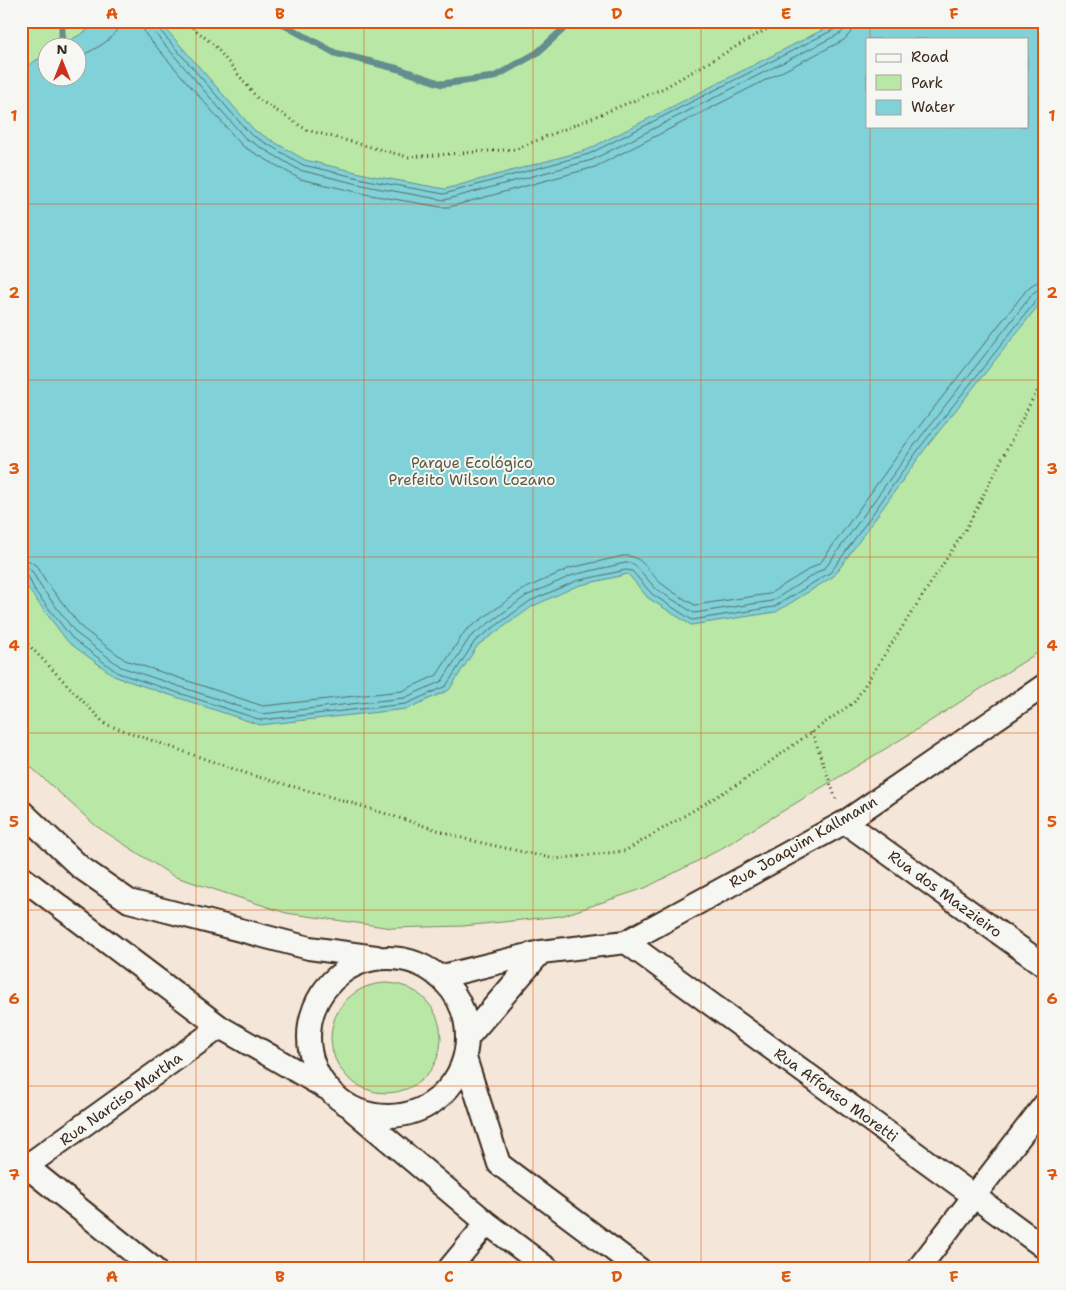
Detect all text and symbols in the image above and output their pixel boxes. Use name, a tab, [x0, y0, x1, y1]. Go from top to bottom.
text: A	[106, 3, 118, 24]
text: B	[275, 3, 285, 24]
text: C	[444, 3, 454, 24]
text: D	[611, 3, 623, 24]
text: E	[781, 3, 791, 24]
text: F	[949, 3, 959, 24]
north arrow	[38, 38, 88, 88]
legend	[866, 38, 1028, 128]
text: N	[56, 40, 68, 58]
text: Road	[911, 47, 949, 67]
text: Park	[911, 73, 943, 93]
text: Water	[911, 97, 955, 117]
text: 1	[10, 105, 18, 126]
text: 1	[1048, 105, 1056, 126]
text: 2	[8, 282, 20, 303]
text: 2	[1046, 282, 1058, 303]
park label: Parque Ecológico Prefeito Wilson Lozano	[389, 453, 555, 490]
text: 3	[8, 458, 20, 479]
text: 3	[1046, 458, 1058, 479]
text: 4	[8, 635, 20, 656]
text: 4	[1046, 635, 1058, 656]
street label: Rua Joaquim Kallmann	[725, 791, 881, 893]
text: 5	[9, 811, 19, 832]
text: 5	[1047, 811, 1057, 832]
street label: Rua dos Mazzieiro	[884, 846, 1006, 942]
text: 6	[8, 988, 20, 1009]
text: 6	[1046, 988, 1058, 1009]
street label: Rua Affonso Moretti	[770, 1043, 902, 1147]
street label: Rua Narciso Martha	[56, 1047, 187, 1150]
text: 7	[8, 1164, 20, 1185]
text: 7	[1046, 1164, 1058, 1185]
text: A	[106, 1266, 118, 1287]
text: B	[275, 1266, 285, 1287]
text: C	[444, 1266, 454, 1287]
text: D	[611, 1266, 623, 1287]
text: E	[781, 1266, 791, 1287]
text: F	[949, 1266, 959, 1287]

